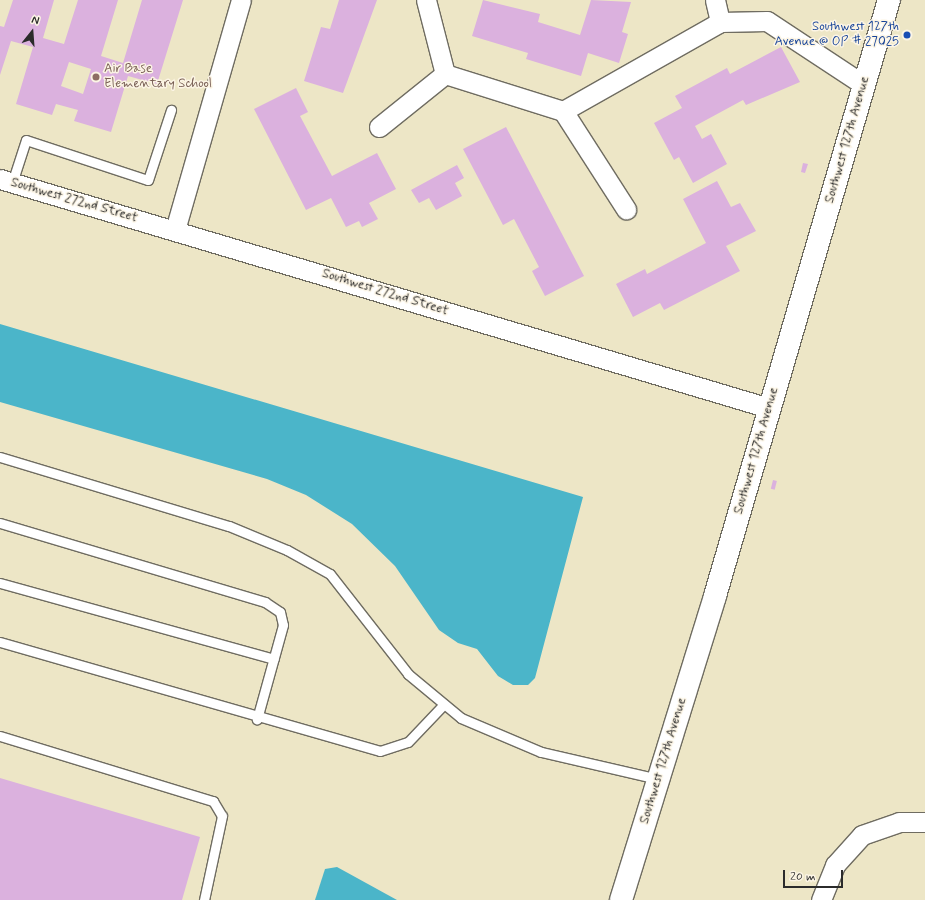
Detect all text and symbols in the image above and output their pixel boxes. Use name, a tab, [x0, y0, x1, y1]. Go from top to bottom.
north arrow	[12, 12, 52, 52]
text: N	[30, 13, 41, 28]
place label: Southwest 127th Avenue @ OP # 27025	[775, 20, 899, 51]
marker: Southwest 127th Avenue @ OP # 27025	[902, 30, 912, 40]
place label: Air Base Elementary School	[104, 62, 212, 93]
marker: Air Base Elementary School	[91, 72, 101, 82]
street label: Southwest 127th Avenue	[822, 75, 874, 205]
street label: Southwest 272nd Street	[9, 176, 139, 226]
street label: Southwest 272nd Street	[320, 266, 450, 320]
street label: Southwest 127th Avenue	[731, 386, 783, 516]
street label: Southwest 127th Avenue	[637, 696, 691, 826]
scale bar	[785, 862, 845, 888]
text: 20 m	[790, 869, 816, 885]

